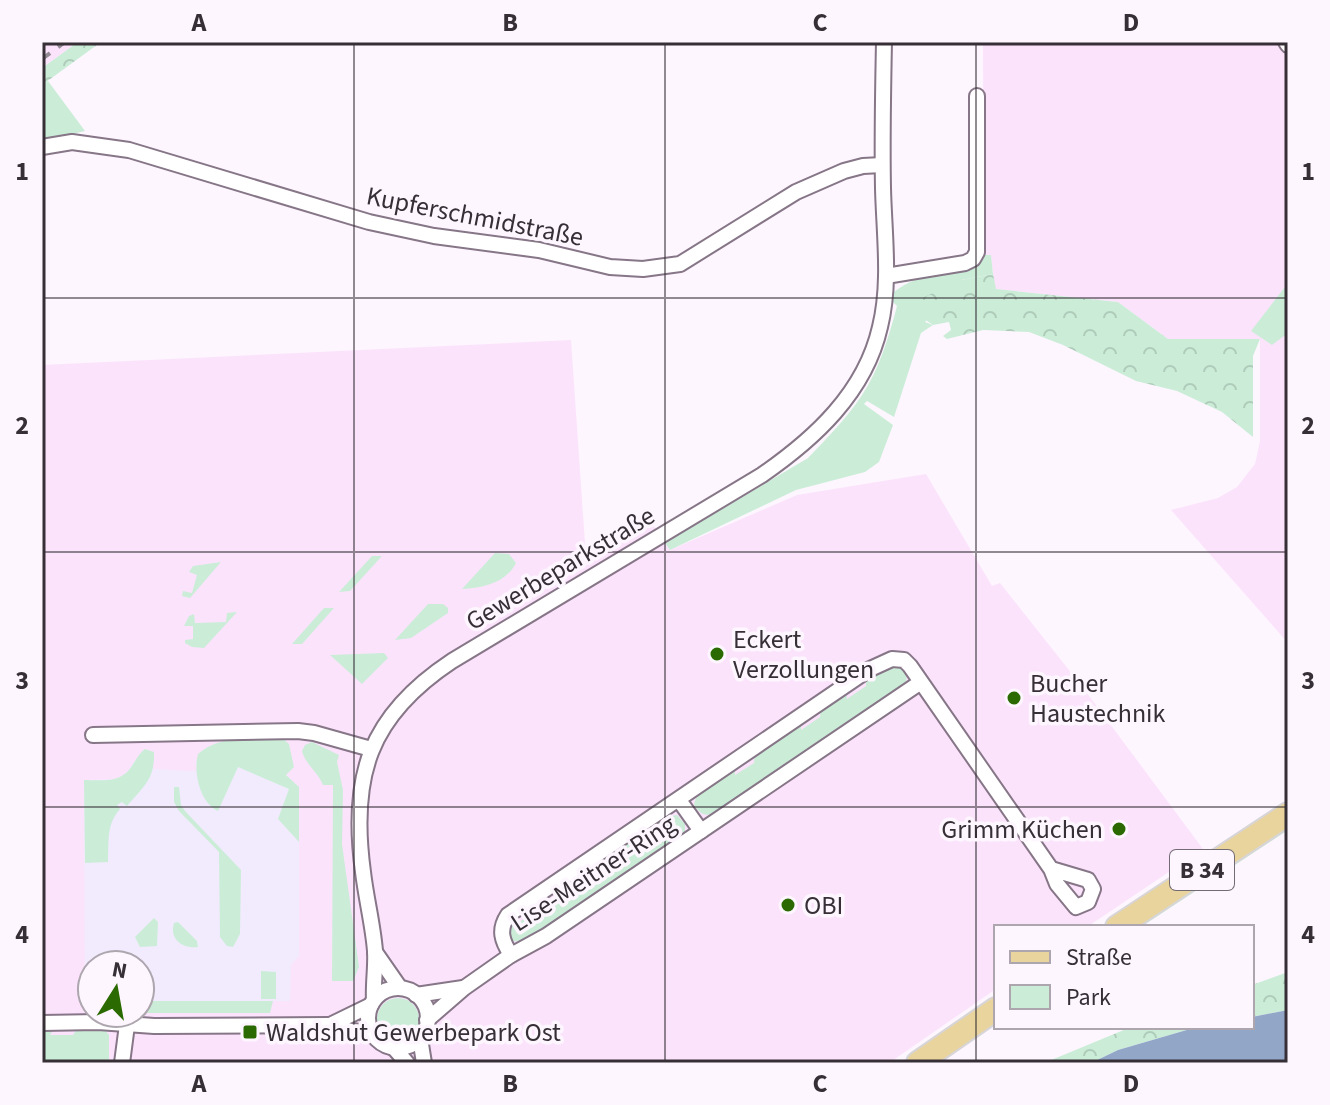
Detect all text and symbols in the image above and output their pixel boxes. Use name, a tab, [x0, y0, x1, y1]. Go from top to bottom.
text: A	[191, 4, 208, 41]
text: B	[502, 4, 518, 41]
text: C	[812, 4, 828, 41]
text: D	[1123, 4, 1139, 41]
text: 1	[15, 153, 29, 190]
text: 1	[1301, 153, 1315, 190]
street label: Kupferschmidstraße	[363, 177, 587, 256]
text: 2	[15, 407, 29, 444]
text: 2	[1301, 407, 1315, 444]
street label: Gewerbeparkstraße	[459, 497, 662, 640]
place label: Eckert Verzollungen	[733, 621, 874, 688]
marker: Eckert Verzollungen	[708, 645, 726, 663]
text: 3	[15, 662, 29, 699]
text: 3	[1301, 662, 1315, 699]
place label: Bucher Haustechnik	[1030, 665, 1166, 732]
marker: Bucher Haustechnik	[1005, 689, 1023, 707]
street label: Lise-Meitner-Ring	[503, 806, 683, 941]
place label: Grimm Küchen	[941, 811, 1103, 848]
marker: Grimm Küchen	[1110, 820, 1128, 838]
road number: B 34	[1170, 850, 1234, 890]
place label: OBI	[804, 887, 843, 924]
marker: OBI	[779, 896, 797, 914]
text: 4	[15, 916, 29, 953]
text: 4	[1301, 916, 1315, 953]
legend	[994, 925, 1254, 1029]
text: Straße	[1066, 940, 1132, 975]
north arrow	[76, 949, 156, 1029]
text: N	[109, 953, 130, 987]
text: Park	[1066, 980, 1111, 1015]
place label: Waldshut Gewerbepark Ost	[266, 1014, 561, 1051]
marker: Waldshut Gewerbepark Ost	[241, 1023, 259, 1041]
text: A	[191, 1065, 208, 1102]
text: B	[502, 1065, 518, 1102]
text: C	[812, 1065, 828, 1102]
text: D	[1123, 1065, 1139, 1102]

